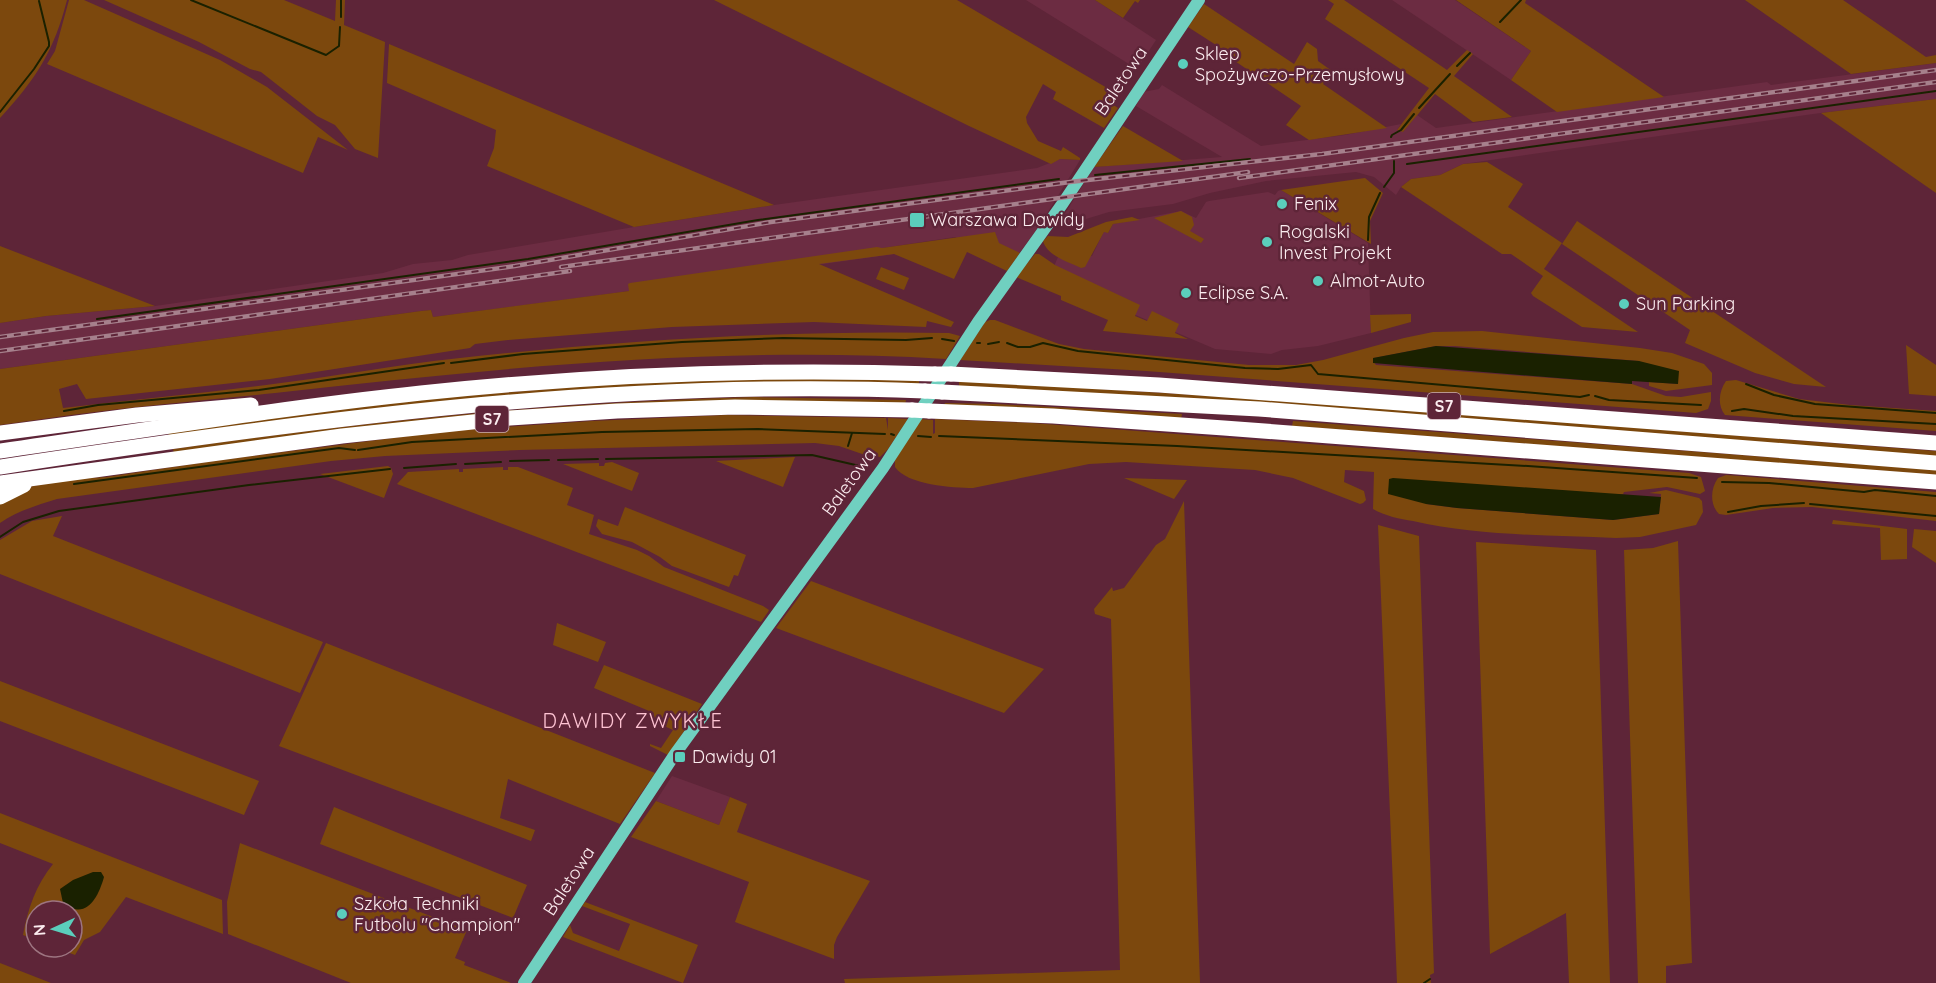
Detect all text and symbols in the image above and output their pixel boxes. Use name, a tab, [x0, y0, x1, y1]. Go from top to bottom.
street label: Baletowa	[1089, 42, 1152, 120]
place label: Sklep Spożywczo-Przemysłowy	[1195, 42, 1405, 86]
marker: Sklep Spożywczo-Przemysłowy	[1176, 57, 1190, 71]
place label: Fenix	[1294, 192, 1337, 215]
marker: Fenix	[1275, 197, 1289, 211]
place label: Warszawa Dawidy	[930, 208, 1085, 231]
marker: Warszawa Dawidy	[908, 211, 926, 229]
place label: Rogalski Invest Projekt	[1279, 220, 1392, 264]
marker: Rogalski Invest Projekt	[1260, 235, 1274, 249]
place label: Almot-Auto	[1330, 269, 1425, 292]
marker: Almot-Auto	[1311, 274, 1325, 288]
place label: Eclipse S.A.	[1198, 281, 1288, 304]
marker: Eclipse S.A.	[1179, 286, 1193, 300]
place label: Sun Parking	[1636, 292, 1735, 315]
marker: Sun Parking	[1617, 297, 1631, 311]
road number: S7	[1428, 393, 1460, 419]
road number: S7	[476, 406, 508, 432]
street label: Baletowa	[816, 443, 881, 520]
district label: DAWIDY ZWYKŁE	[543, 708, 723, 733]
place label: Dawidy 01	[692, 745, 777, 768]
marker: Dawidy 01	[673, 750, 687, 764]
street label: Baletowa	[538, 842, 600, 920]
place label: Szkoła Techniki Futbolu "Champion"	[354, 892, 520, 936]
north arrow	[24, 899, 84, 959]
marker: Szkoła Techniki Futbolu "Champion"	[335, 907, 349, 921]
text: N	[29, 923, 49, 937]

